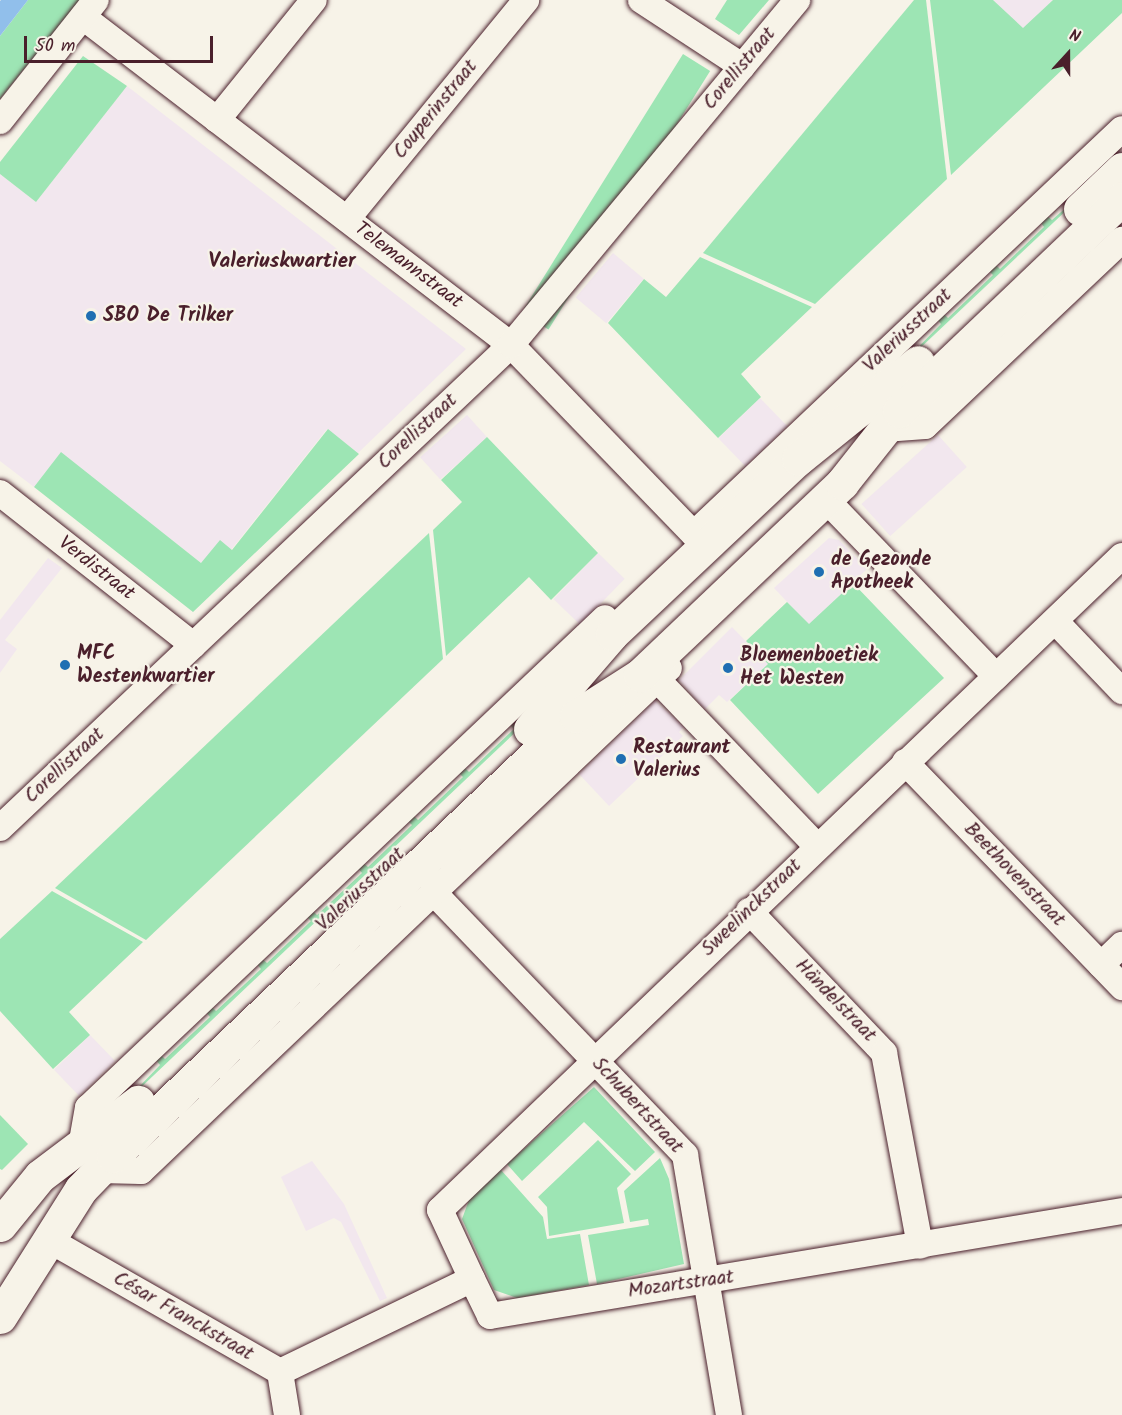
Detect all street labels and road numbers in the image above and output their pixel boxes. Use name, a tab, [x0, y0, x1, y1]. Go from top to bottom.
street label: Corellistraat	[698, 23, 782, 115]
street label: Couperinstraat	[389, 56, 483, 164]
street label: Telemannstraat	[349, 217, 467, 315]
street label: Valeriusstraat	[859, 284, 957, 378]
street label: Corellistraat	[373, 389, 463, 475]
street label: Verdistraat	[53, 532, 139, 606]
street label: Corellistraat	[20, 723, 110, 809]
street label: Beethovenstraat	[958, 818, 1070, 932]
street label: Valeriusstraat	[312, 843, 410, 937]
street label: Sweelinckstraat	[697, 854, 807, 962]
street label: Händelstraat	[789, 954, 881, 1048]
street label: Schubertstraat	[586, 1053, 688, 1159]
street label: Mozartstraat	[626, 1266, 736, 1304]
street label: César Franckstraat	[109, 1267, 257, 1367]

